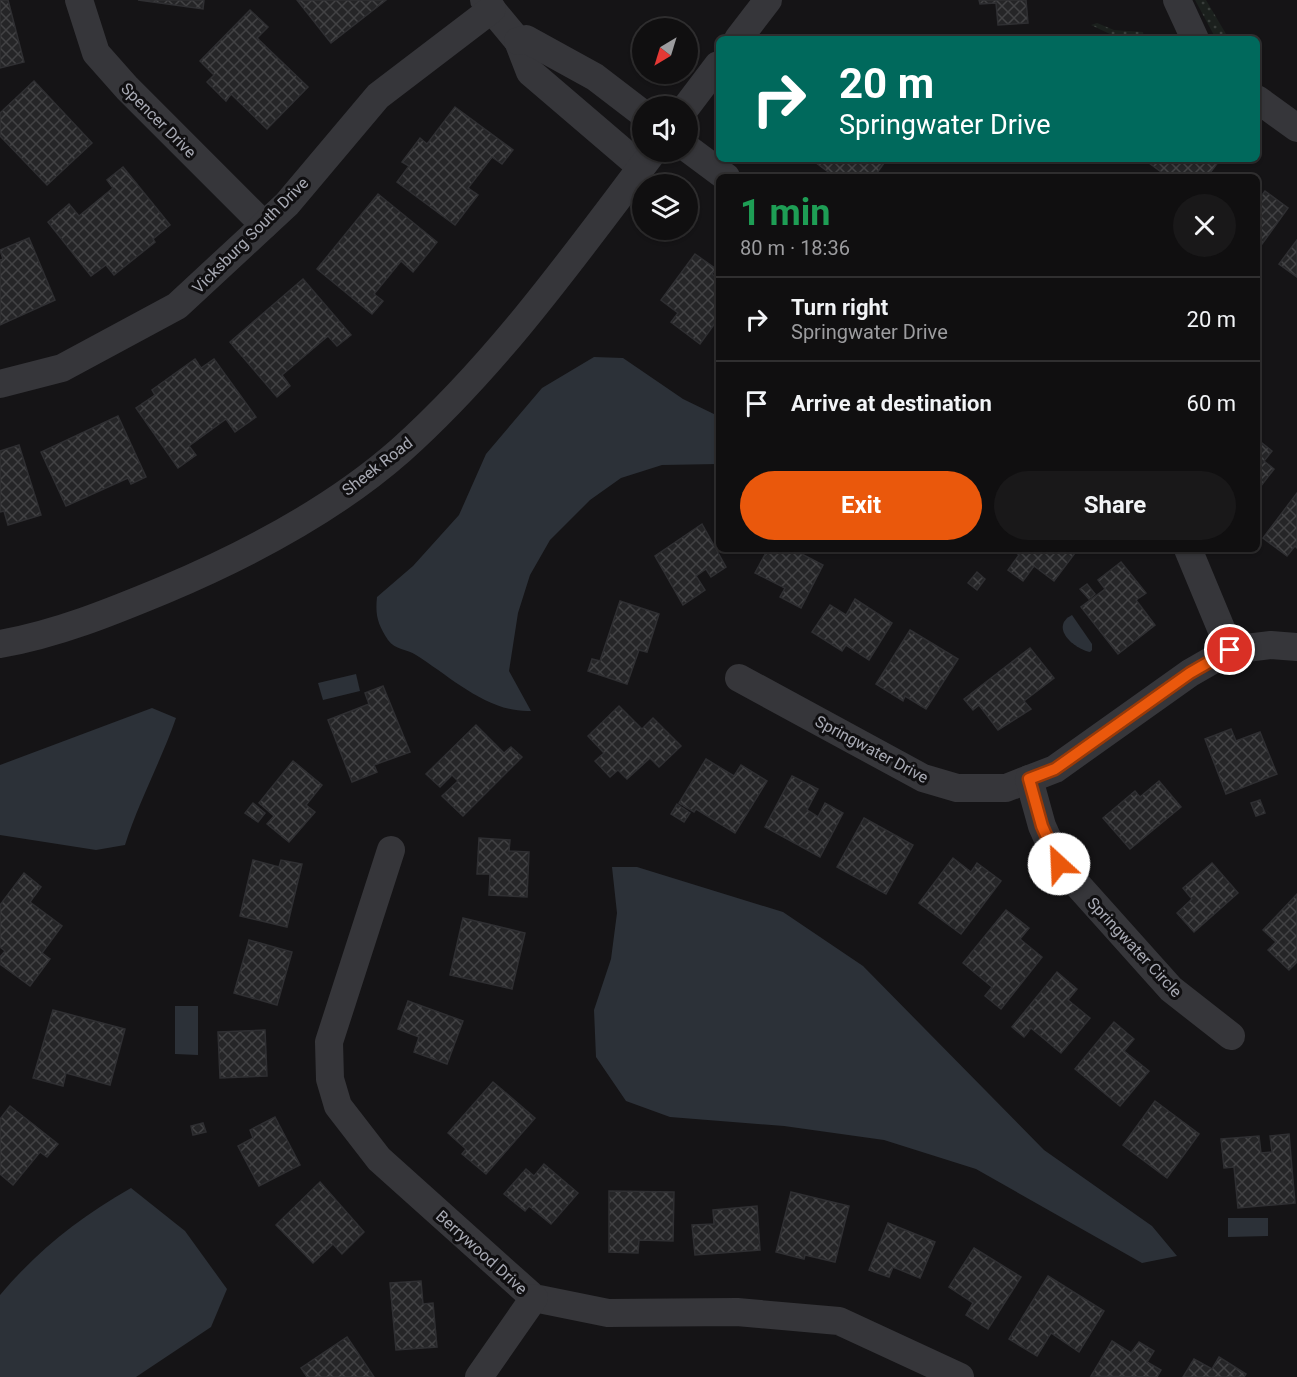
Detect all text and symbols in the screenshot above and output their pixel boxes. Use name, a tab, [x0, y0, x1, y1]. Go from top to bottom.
north arrow	[632, 18, 698, 84]
map controls	[632, 18, 698, 240]
text: 20 m	[839, 59, 934, 108]
icon: right	[740, 60, 818, 138]
street label: Spencer Drive	[117, 79, 200, 162]
button: sound	[632, 96, 698, 162]
text: Springwater Drive	[839, 109, 1051, 141]
street label: Vicksburg South Drive	[188, 173, 312, 297]
button: layers	[632, 174, 698, 240]
text: 1 min	[740, 192, 831, 234]
button: close	[1173, 194, 1236, 257]
text: 80 m · 18:36	[740, 236, 850, 260]
text: Turn right	[791, 295, 888, 320]
icon: right	[740, 303, 773, 336]
text: 20 m	[1187, 307, 1236, 332]
text: Springwater Drive	[791, 320, 948, 344]
icon: arrive	[740, 387, 773, 420]
text: Arrive at destination	[791, 391, 992, 416]
text: 60 m	[1187, 391, 1236, 416]
street label: Sheek Road	[338, 433, 416, 500]
button: Exit	[740, 471, 982, 540]
button: Share	[994, 471, 1236, 540]
pin	[1204, 624, 1255, 675]
icon: arrive	[1213, 633, 1246, 666]
street label: Springwater Drive	[812, 712, 932, 787]
position arrow	[1027, 832, 1091, 896]
street label: Springwater Circle	[1083, 893, 1186, 1001]
street label: Berrywood Drive	[432, 1206, 531, 1298]

